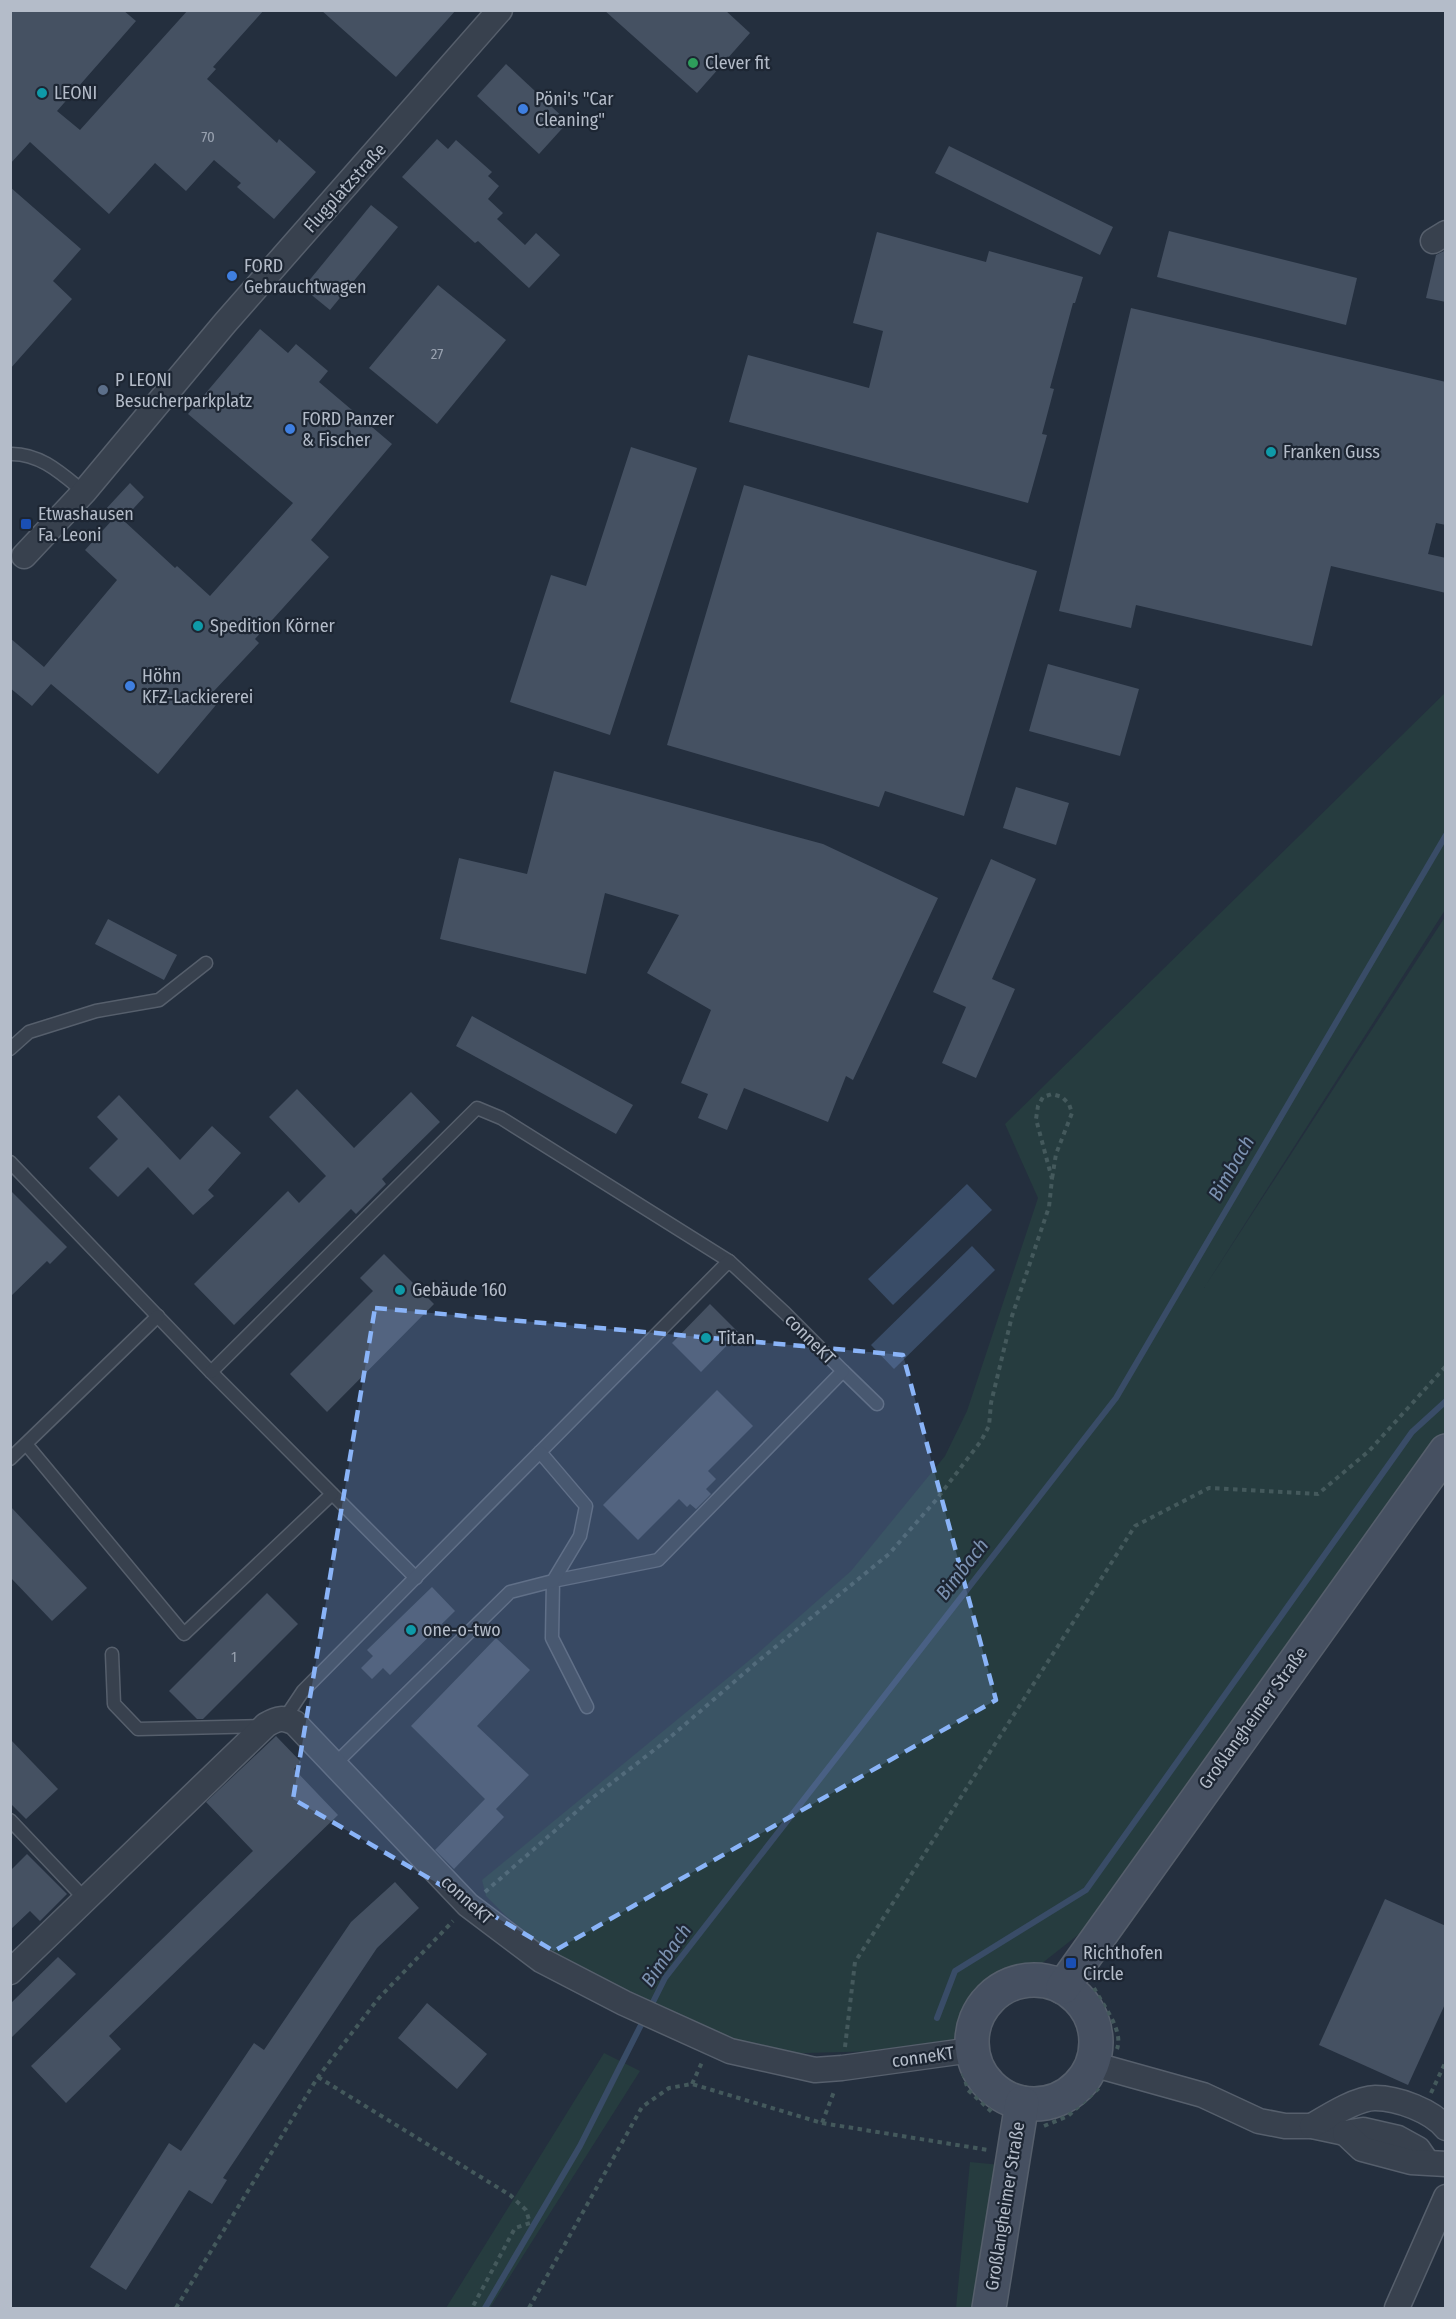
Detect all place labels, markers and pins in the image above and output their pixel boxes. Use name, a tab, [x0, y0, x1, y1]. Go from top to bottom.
place label: Clever fit	[705, 52, 770, 74]
marker: Clever fit	[686, 56, 700, 70]
place label: LEONI	[54, 82, 97, 104]
marker: LEONI	[35, 86, 49, 100]
place label: Pöni's "Car Cleaning"	[535, 88, 614, 131]
marker: Pöni's "Car Cleaning"	[516, 102, 530, 116]
place label: FORD Gebrauchtwagen	[244, 255, 367, 298]
marker: FORD Gebrauchtwagen	[225, 269, 239, 283]
place label: P LEONI Besucherparkplatz	[115, 369, 252, 412]
marker: P LEONI Besucherparkplatz	[96, 383, 110, 397]
place label: FORD Panzer & Fischer	[302, 408, 395, 451]
marker: FORD Panzer & Fischer	[283, 422, 297, 436]
place label: Franken Guss	[1283, 441, 1380, 463]
marker: Franken Guss	[1264, 445, 1278, 459]
place label: Etwashausen Fa. Leoni	[38, 503, 134, 546]
marker: Etwashausen Fa. Leoni	[19, 517, 33, 531]
place label: Spedition Körner	[210, 615, 336, 637]
marker: Spedition Körner	[191, 619, 205, 633]
place label: Höhn KFZ-Lackiererei	[142, 665, 253, 708]
marker: Höhn KFZ-Lackiererei	[123, 679, 137, 693]
place label: Gebäude 160	[412, 1279, 507, 1301]
marker: Gebäude 160	[393, 1283, 407, 1297]
place label: Titan	[718, 1327, 755, 1349]
marker: Titan	[699, 1331, 713, 1345]
place label: one-o-two	[423, 1619, 501, 1641]
marker: one-o-two	[404, 1623, 418, 1637]
place label: Richthofen Circle	[1083, 1942, 1163, 1985]
marker: Richthofen Circle	[1064, 1956, 1078, 1970]

